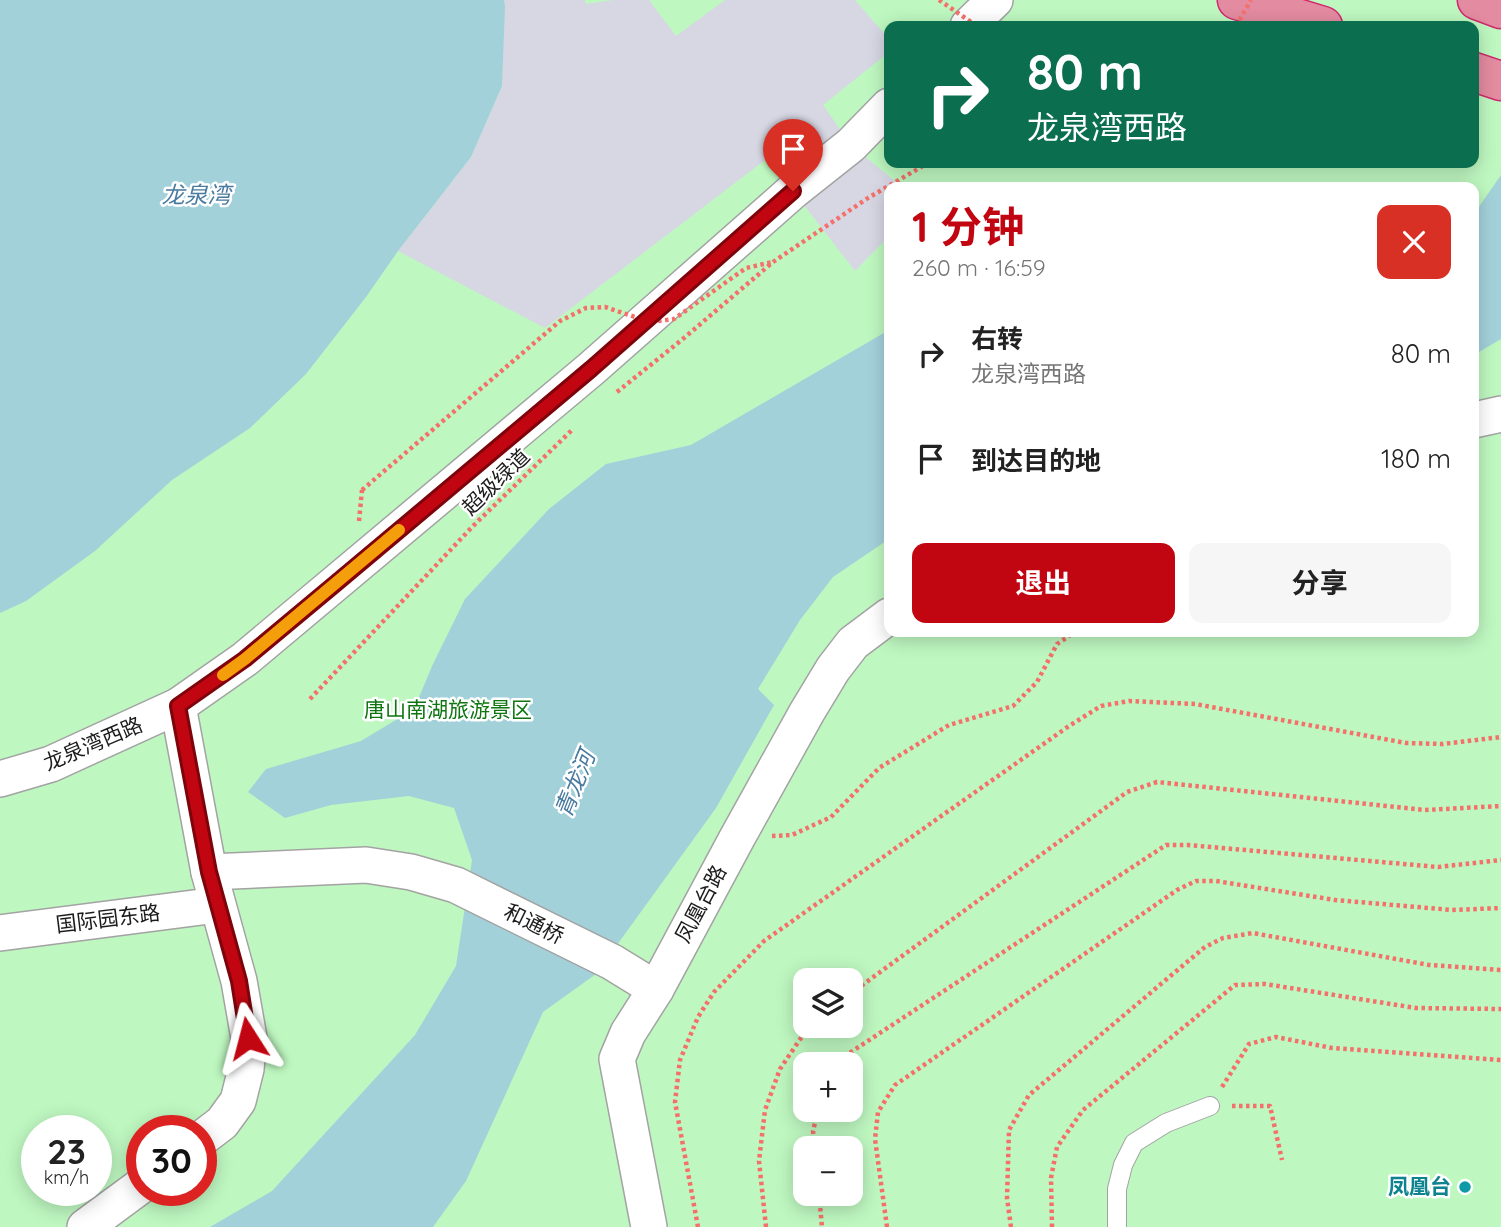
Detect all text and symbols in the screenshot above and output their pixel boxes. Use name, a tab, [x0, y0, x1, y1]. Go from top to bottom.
text: 80 m	[1027, 41, 1143, 102]
icon: right	[912, 49, 1003, 140]
text: 龙泉湾西路	[1027, 107, 1187, 147]
pin	[763, 119, 823, 191]
icon: arrive	[774, 130, 812, 168]
water label: 龙泉湾	[162, 180, 235, 209]
text: 1 分钟	[912, 200, 1024, 253]
button: close	[1377, 205, 1451, 279]
text: 260 m · 16:59	[912, 253, 1046, 282]
text: 右转	[971, 322, 1023, 355]
icon: right	[912, 335, 950, 373]
text: 80 m	[1391, 337, 1451, 370]
text: 龙泉湾西路	[971, 359, 1086, 388]
icon: arrive	[912, 440, 950, 478]
text: 180 m	[1381, 442, 1451, 475]
street label: 超级绿道	[456, 443, 535, 520]
text: 到达目的地	[971, 444, 1101, 477]
button: 退出	[912, 543, 1175, 623]
button: 分享	[1189, 543, 1451, 623]
park label: 唐山南湖旅游景区	[364, 696, 532, 722]
street label: 龙泉湾西路	[39, 711, 146, 776]
water label: 青龙河	[548, 743, 602, 821]
street label: 凤凰台路	[669, 860, 731, 947]
street label: 和通桥	[500, 898, 568, 949]
street label: 国际园东路	[54, 899, 162, 937]
map controls	[793, 968, 863, 1206]
button: layers	[793, 968, 863, 1038]
position arrow	[211, 1001, 285, 1075]
button: +	[793, 1052, 863, 1122]
speed limit sign: 30	[126, 1115, 217, 1206]
text: 23	[47, 1129, 86, 1173]
button: −	[793, 1136, 863, 1206]
text: km/h	[44, 1166, 89, 1189]
place label: 凤凰台	[1388, 1173, 1451, 1199]
marker: 凤凰台	[1457, 1179, 1473, 1195]

